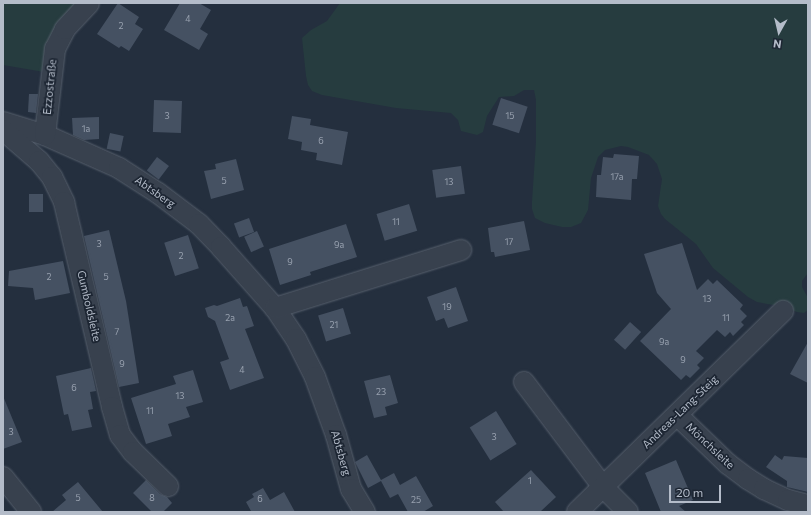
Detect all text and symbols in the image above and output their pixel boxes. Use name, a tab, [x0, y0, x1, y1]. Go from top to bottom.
north arrow	[759, 12, 799, 52]
house number: 4	[185, 14, 191, 24]
house number: 2	[119, 21, 123, 31]
text: N	[772, 37, 782, 51]
street label: Ezzostraße	[41, 59, 59, 115]
house number: 3	[164, 111, 170, 121]
house number: 15	[505, 111, 515, 121]
house number: 1a	[82, 124, 90, 134]
house number: 6	[318, 136, 324, 146]
house number: 17a	[610, 172, 624, 182]
street label: Abtsberg	[132, 173, 178, 211]
house number: 5	[221, 176, 227, 186]
house number: 13	[445, 177, 453, 187]
house number: 11	[392, 217, 400, 227]
house number: 17	[505, 237, 513, 247]
house number: 3	[96, 239, 102, 249]
house number: 9a	[334, 240, 344, 250]
house number: 2	[179, 251, 183, 261]
house number: 9	[287, 257, 293, 267]
street label: Gumboldsleite	[74, 269, 104, 343]
house number: 2	[47, 272, 51, 282]
house number: 5	[103, 272, 109, 282]
house number: 13	[703, 294, 711, 304]
house number: 19	[442, 302, 452, 312]
house number: 2a	[225, 313, 235, 323]
house number: 11	[722, 313, 730, 323]
house number: 21	[330, 320, 338, 330]
house number: 7	[115, 327, 119, 337]
house number: 9a	[659, 337, 669, 347]
house number: 9	[680, 355, 686, 365]
house number: 9	[119, 359, 125, 369]
house number: 4	[239, 365, 245, 375]
street label: Andreas-Lang-Steig	[640, 373, 720, 451]
house number: 6	[71, 383, 77, 393]
house number: 23	[376, 387, 386, 397]
house number: 13	[176, 391, 184, 401]
house number: 11	[146, 406, 154, 416]
street label: Mönchsleite	[683, 420, 737, 472]
house number: 3	[8, 427, 14, 437]
street label: Abtsberg	[328, 429, 354, 477]
house number: 3	[491, 432, 497, 442]
house number: 1	[528, 476, 532, 486]
scale bar	[671, 477, 723, 503]
text: 20 m	[676, 485, 703, 499]
house number: 5	[75, 493, 81, 503]
house number: 8	[149, 493, 155, 503]
house number: 6	[257, 494, 263, 504]
house number: 25	[411, 495, 421, 505]

